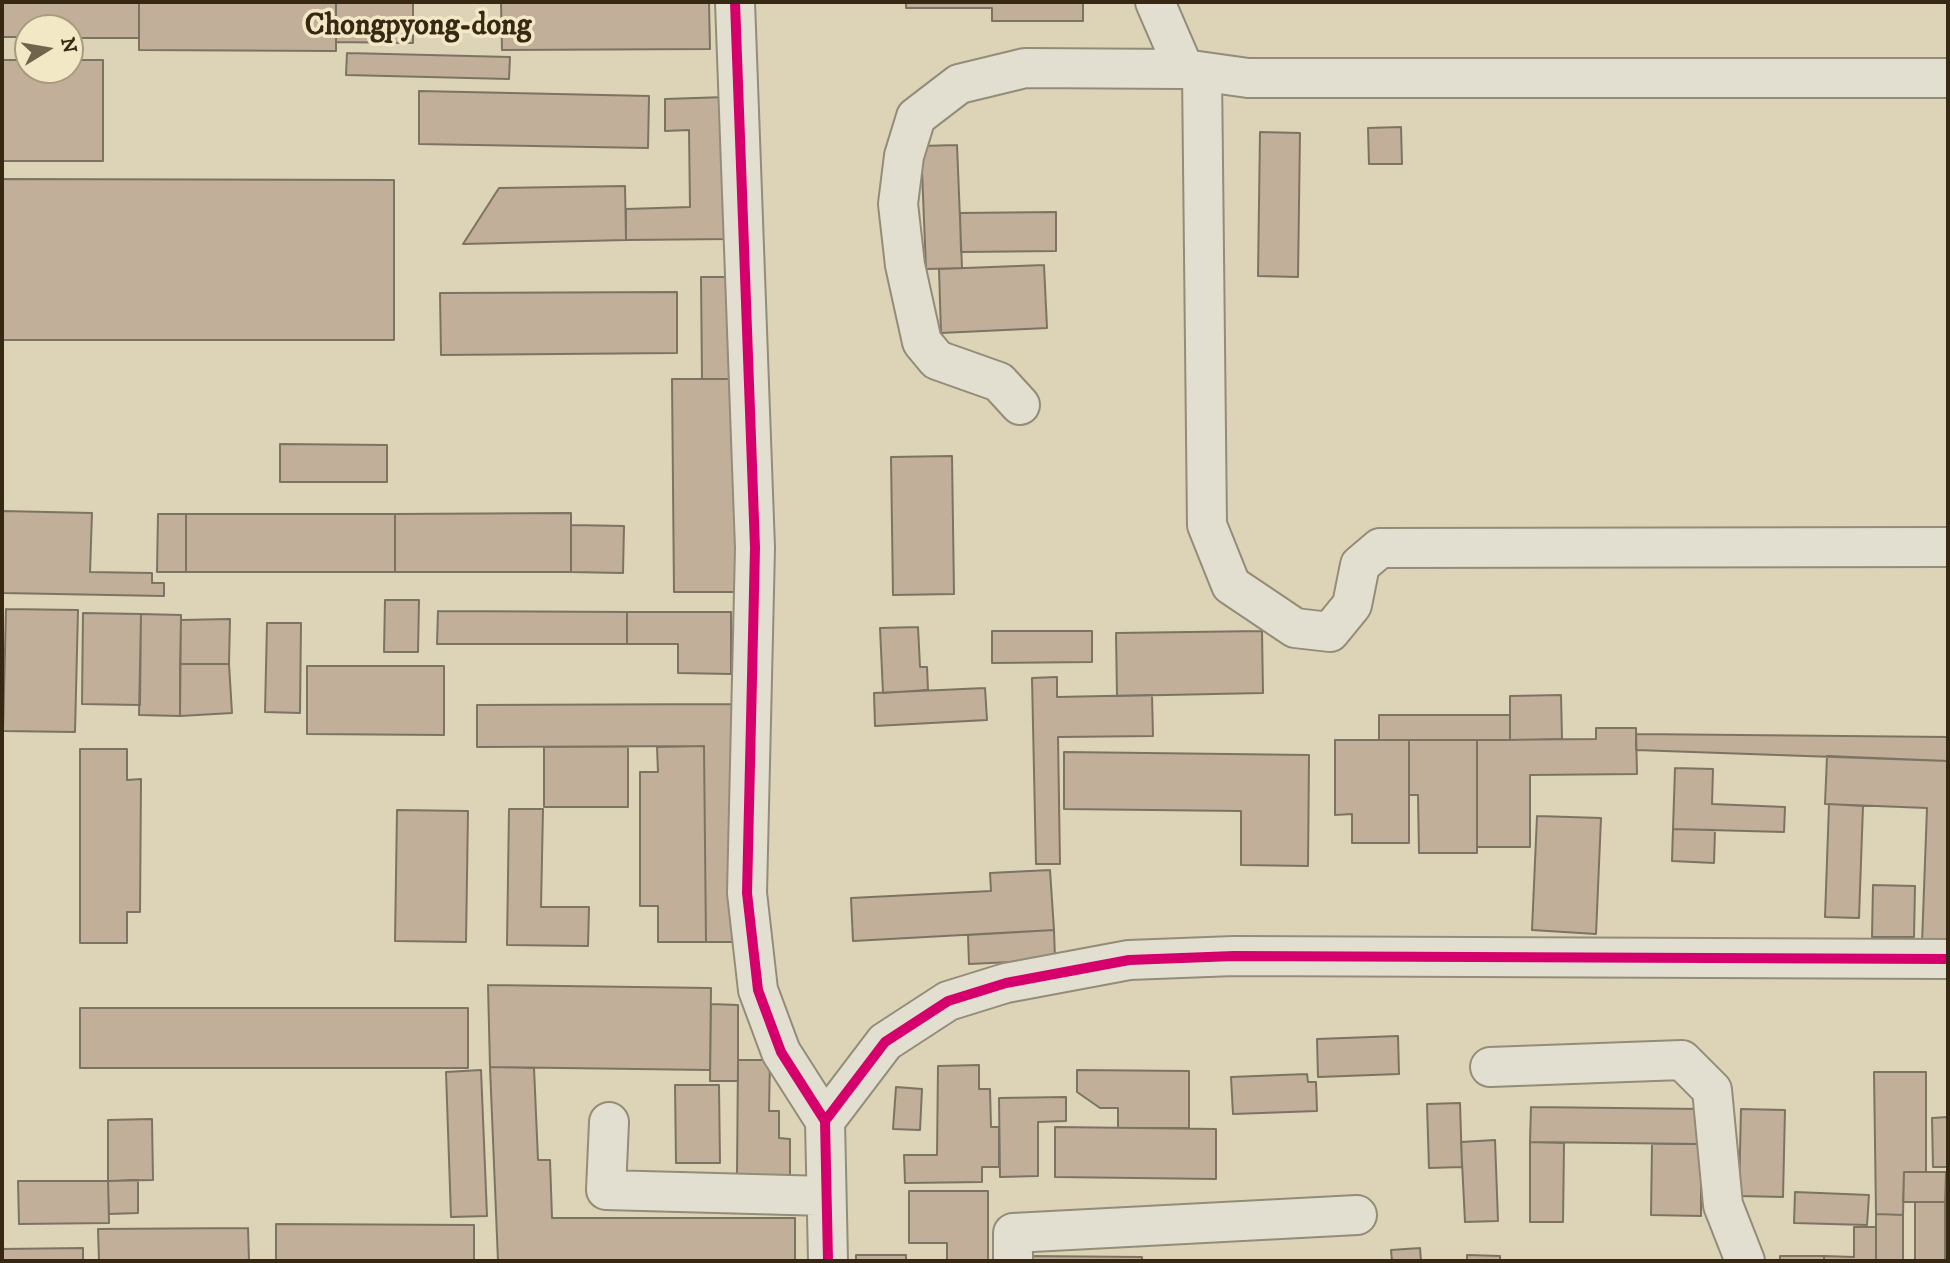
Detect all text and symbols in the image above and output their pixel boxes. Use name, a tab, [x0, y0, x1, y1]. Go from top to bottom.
district label: Chongpyong-dong	[305, 10, 531, 46]
north arrow	[14, 14, 84, 84]
text: N	[55, 35, 81, 55]

